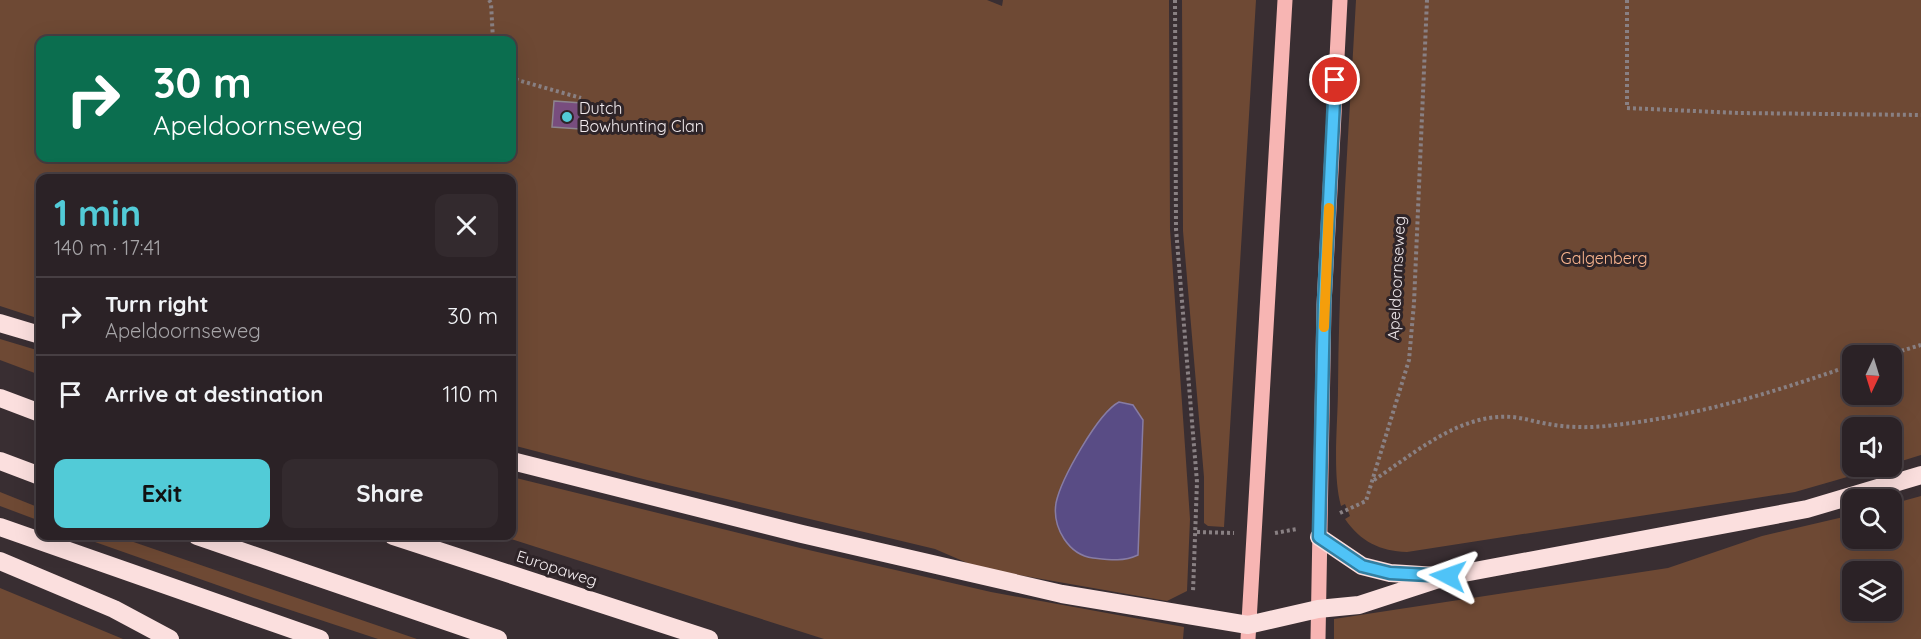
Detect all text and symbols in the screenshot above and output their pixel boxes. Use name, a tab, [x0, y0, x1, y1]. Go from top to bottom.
pin	[1309, 54, 1360, 105]
text: 30 m	[153, 56, 252, 109]
icon: right	[54, 60, 132, 138]
icon: arrive	[1318, 63, 1351, 96]
place label: Dutch Bowhunting Clan	[579, 98, 704, 136]
text: Apeldoornseweg	[153, 108, 363, 142]
marker: Dutch Bowhunting Clan	[560, 110, 574, 124]
text: 1 min	[54, 190, 141, 235]
button: close	[435, 194, 498, 257]
street label: Apeldoornseweg	[1383, 215, 1409, 341]
text: 140 m · 17:41	[54, 235, 161, 260]
park label: Galgenberg	[1560, 248, 1648, 268]
text: Turn right	[105, 290, 209, 318]
icon: right	[54, 300, 87, 333]
text: 30 m	[447, 302, 498, 330]
text: Apeldoornseweg	[105, 318, 261, 343]
north arrow	[1842, 345, 1902, 405]
map controls	[1842, 345, 1902, 621]
icon: arrive	[54, 378, 87, 411]
text: Arrive at destination	[105, 380, 323, 408]
text: 110 m	[443, 380, 498, 408]
button: sound	[1842, 417, 1902, 477]
button: Exit	[54, 459, 270, 528]
button: Share	[282, 459, 498, 528]
button: search	[1842, 489, 1902, 549]
position arrow	[1416, 544, 1480, 608]
street label: Europaweg	[514, 546, 600, 590]
button: layers	[1842, 561, 1902, 621]

